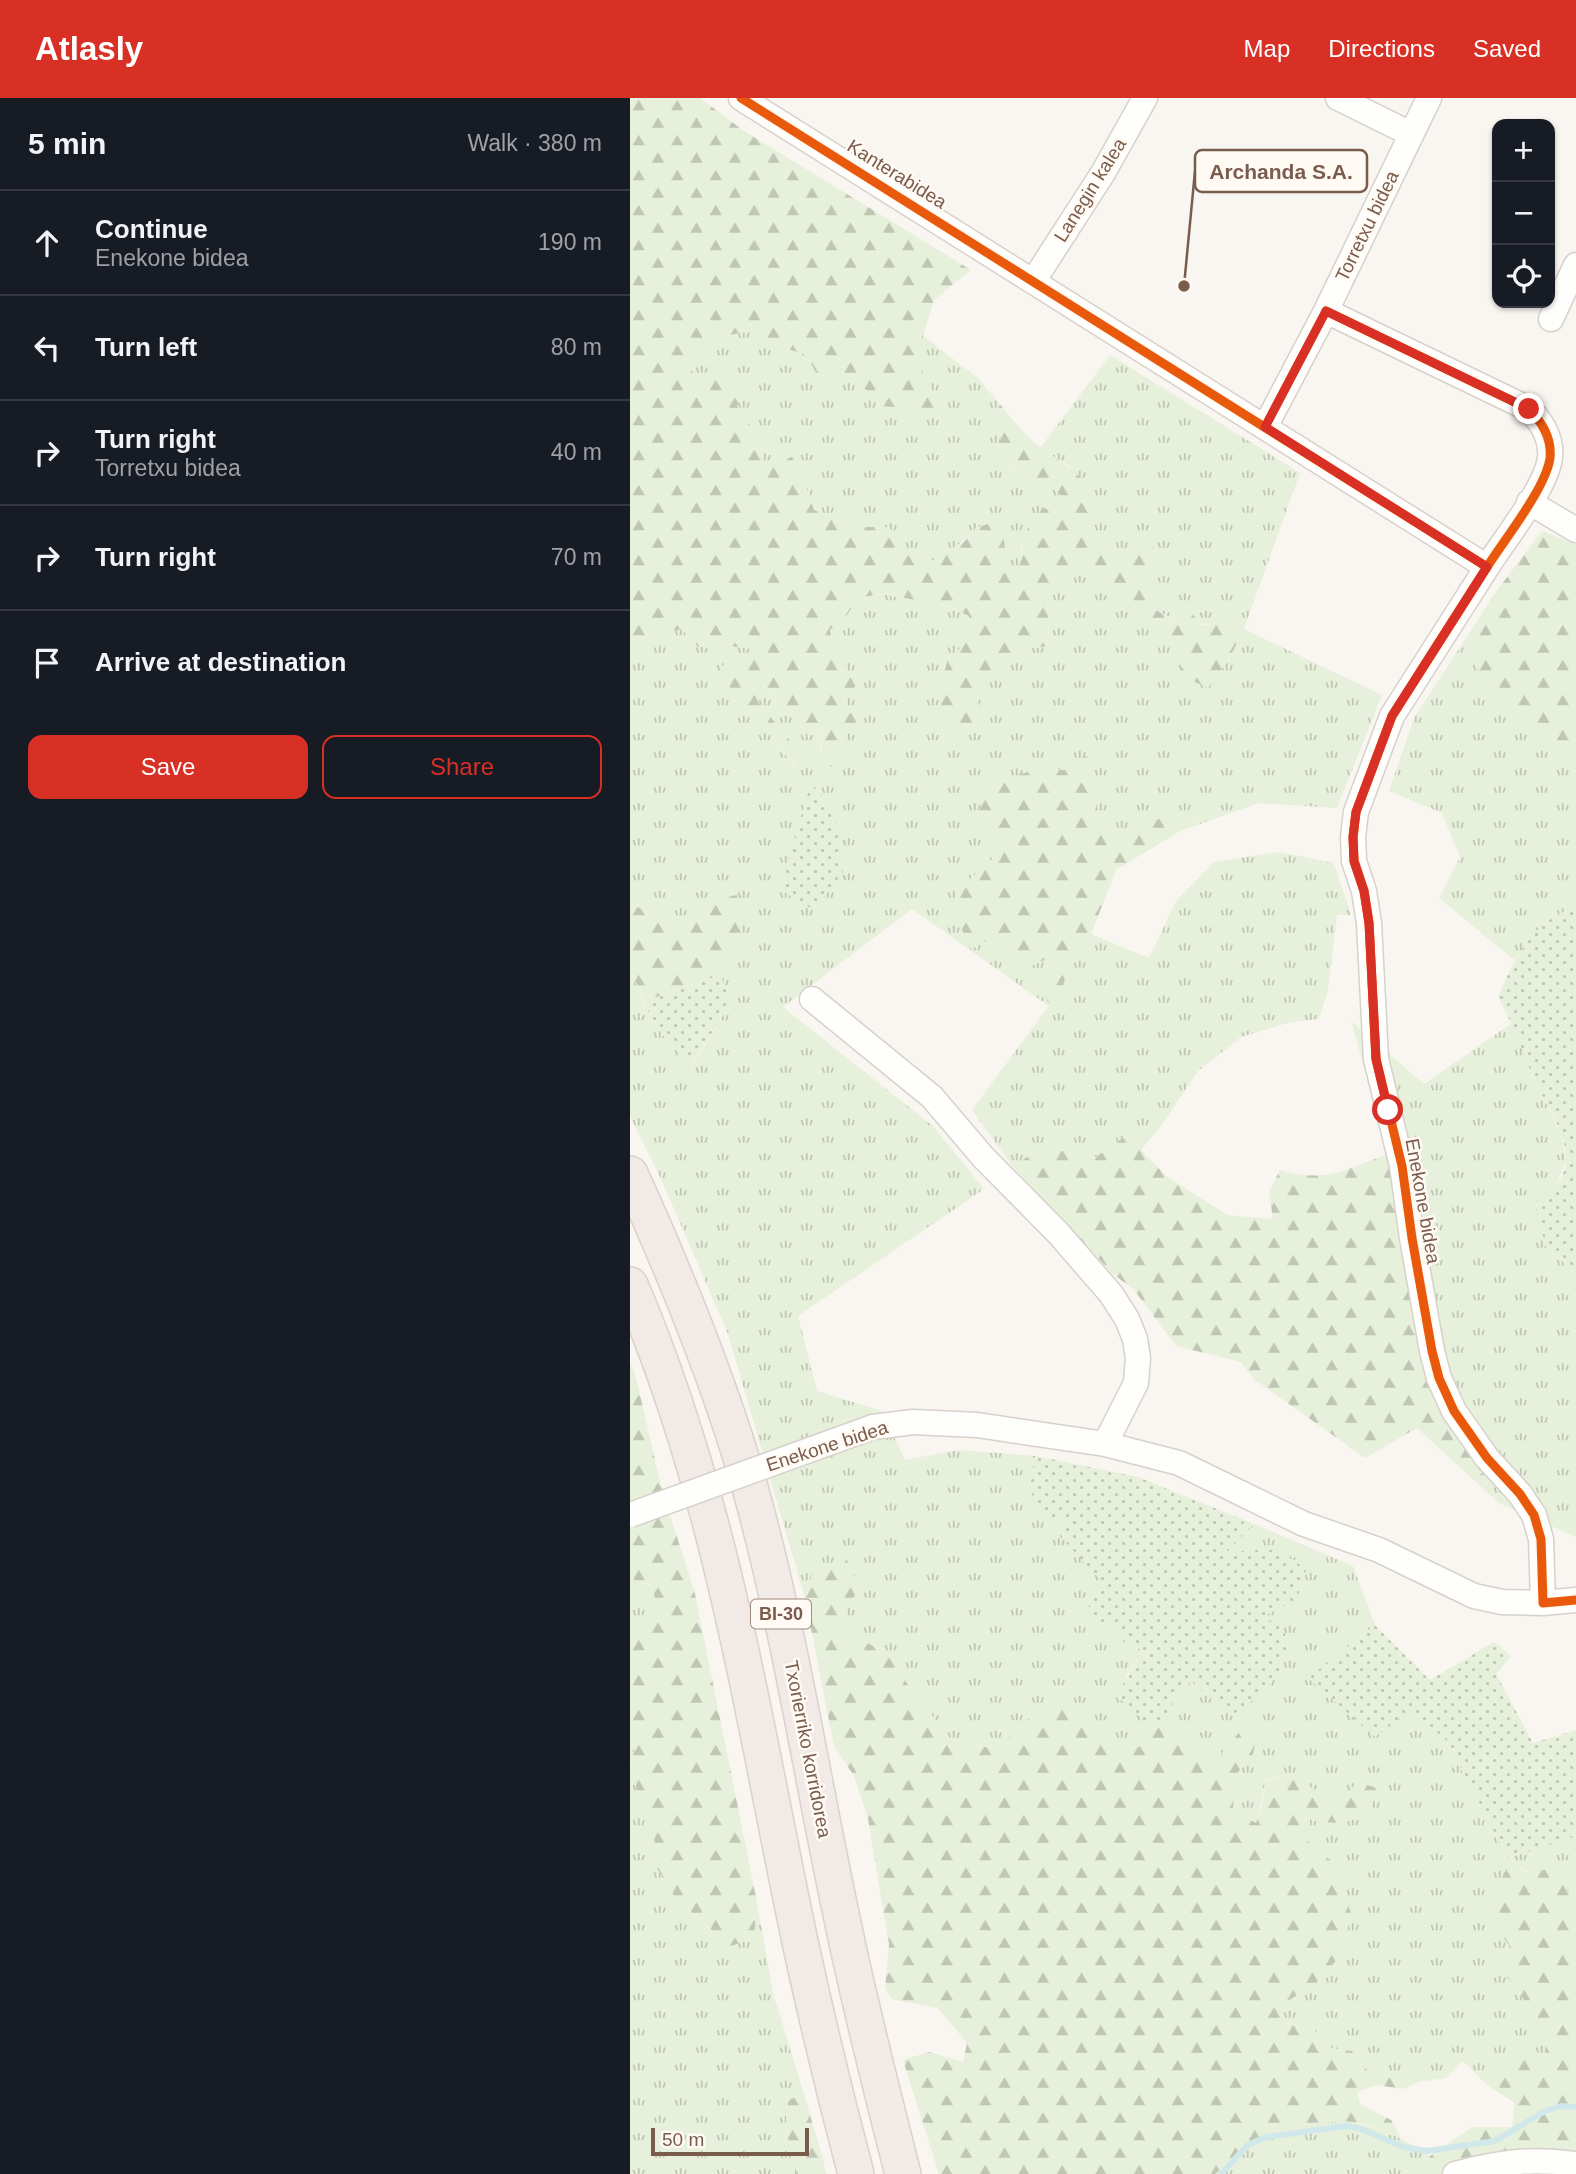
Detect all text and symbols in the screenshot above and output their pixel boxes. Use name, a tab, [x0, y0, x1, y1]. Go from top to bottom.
text: Atlasly	[35, 30, 143, 67]
text: Map	[1244, 35, 1290, 62]
text: Directions	[1328, 35, 1435, 62]
text: Saved	[1473, 35, 1541, 62]
map controls	[1492, 119, 1555, 308]
button: +	[1492, 119, 1555, 182]
text: 5 min	[28, 127, 106, 160]
text: Walk · 380 m	[467, 130, 602, 156]
street label: Lanegin kalea	[1050, 134, 1130, 246]
street label: Kanterabidea	[844, 135, 951, 213]
callout: Archanda S.A.	[1195, 150, 1367, 192]
text: Archanda S.A.	[1209, 160, 1353, 183]
street label: Torretxu bidea	[1331, 167, 1403, 285]
button: −	[1492, 182, 1555, 245]
text: Continue	[95, 214, 208, 244]
icon: ahead	[28, 224, 66, 262]
text: 190 m	[538, 229, 602, 255]
text: Enekone bidea	[95, 245, 248, 271]
button: locate	[1492, 245, 1555, 308]
icon: left	[28, 329, 66, 367]
text: Turn left	[95, 332, 197, 362]
text: 80 m	[551, 334, 602, 360]
route end	[1513, 393, 1544, 424]
text: Turn right	[95, 424, 216, 454]
icon: right	[28, 434, 66, 472]
text: 40 m	[551, 439, 602, 465]
text: Torretxu bidea	[95, 455, 241, 481]
icon: right	[28, 539, 66, 577]
text: Turn right	[95, 542, 216, 572]
text: 70 m	[551, 544, 602, 570]
icon: arrive	[28, 644, 66, 682]
text: Arrive at destination	[95, 647, 346, 677]
button: Save	[28, 735, 308, 799]
button: Share	[322, 735, 602, 799]
route start	[1372, 1094, 1403, 1125]
street label: Enekone bidea	[1402, 1137, 1444, 1266]
street label: Enekone bidea	[763, 1416, 891, 1476]
road number: BI-30	[751, 1600, 811, 1629]
street label: Txorierriko korridorea	[780, 1658, 836, 1840]
scale bar	[651, 2125, 808, 2157]
text: 50 m	[662, 2129, 704, 2150]

